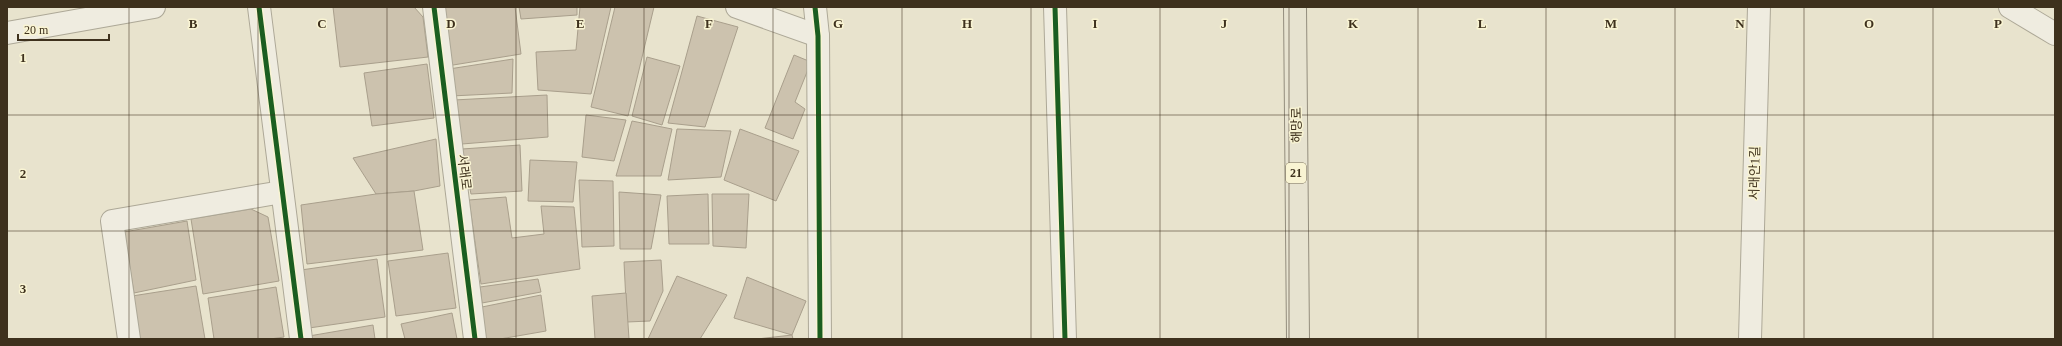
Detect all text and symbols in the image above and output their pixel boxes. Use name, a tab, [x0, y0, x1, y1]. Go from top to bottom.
scale bar	[18, 16, 109, 42]
text: B	[189, 16, 198, 31]
text: C	[317, 16, 327, 31]
text: D	[446, 16, 456, 31]
text: E	[576, 16, 584, 31]
text: F	[705, 16, 713, 31]
text: G	[833, 16, 843, 31]
text: H	[962, 16, 972, 31]
text: I	[1092, 16, 1098, 31]
text: J	[1221, 16, 1228, 31]
text: K	[1348, 16, 1359, 31]
text: L	[1478, 16, 1487, 31]
text: M	[1605, 16, 1617, 31]
text: N	[1735, 16, 1745, 31]
text: O	[1864, 16, 1874, 31]
text: P	[1994, 16, 2002, 31]
text: 20 m	[24, 23, 49, 37]
text: 1	[20, 50, 26, 65]
street label: 해망로	[1289, 107, 1304, 143]
street label: 서래안1길	[1747, 146, 1762, 200]
street label: 서래로	[455, 153, 474, 191]
road number: 21	[1286, 163, 1306, 183]
text: 2	[20, 166, 26, 181]
text: 3	[20, 281, 27, 296]

